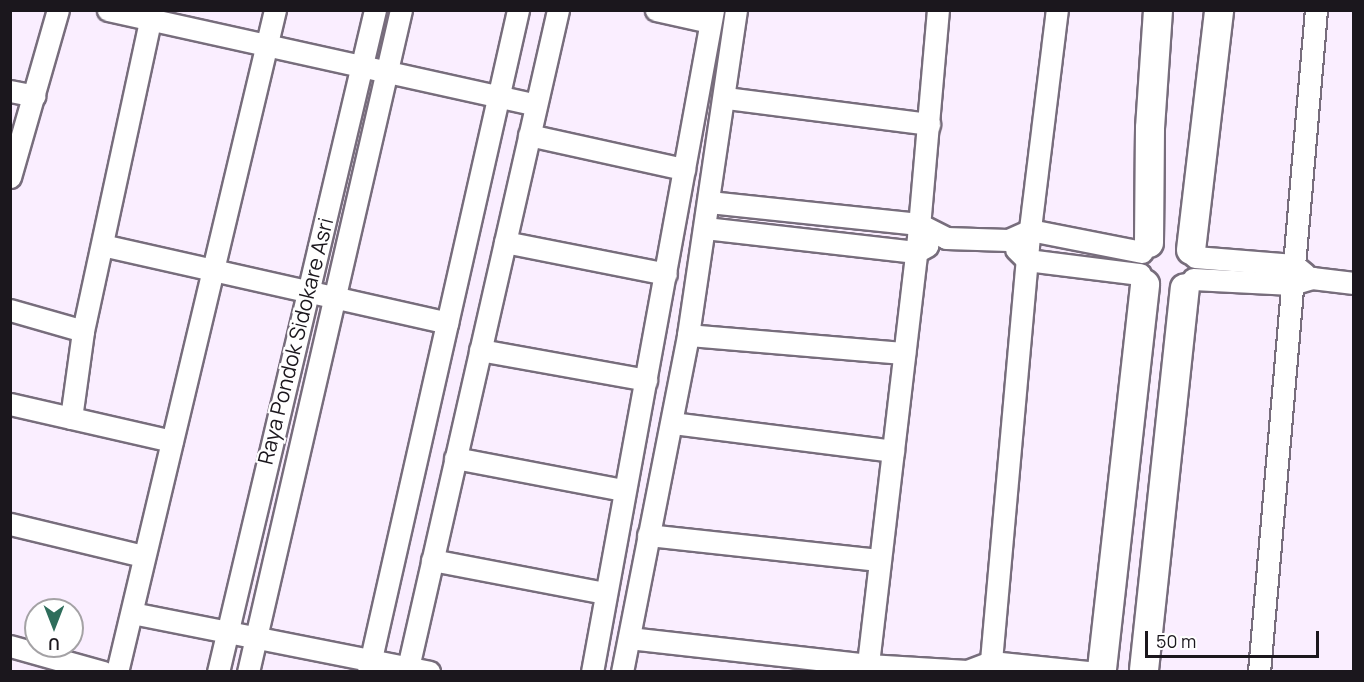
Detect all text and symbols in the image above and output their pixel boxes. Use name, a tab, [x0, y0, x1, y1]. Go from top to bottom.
street label: Raya Pondok Sidokare Asri	[252, 215, 338, 467]
north arrow	[24, 598, 84, 658]
scale bar	[1148, 619, 1322, 657]
text: 50 m	[1156, 629, 1196, 653]
text: U	[48, 633, 60, 655]

